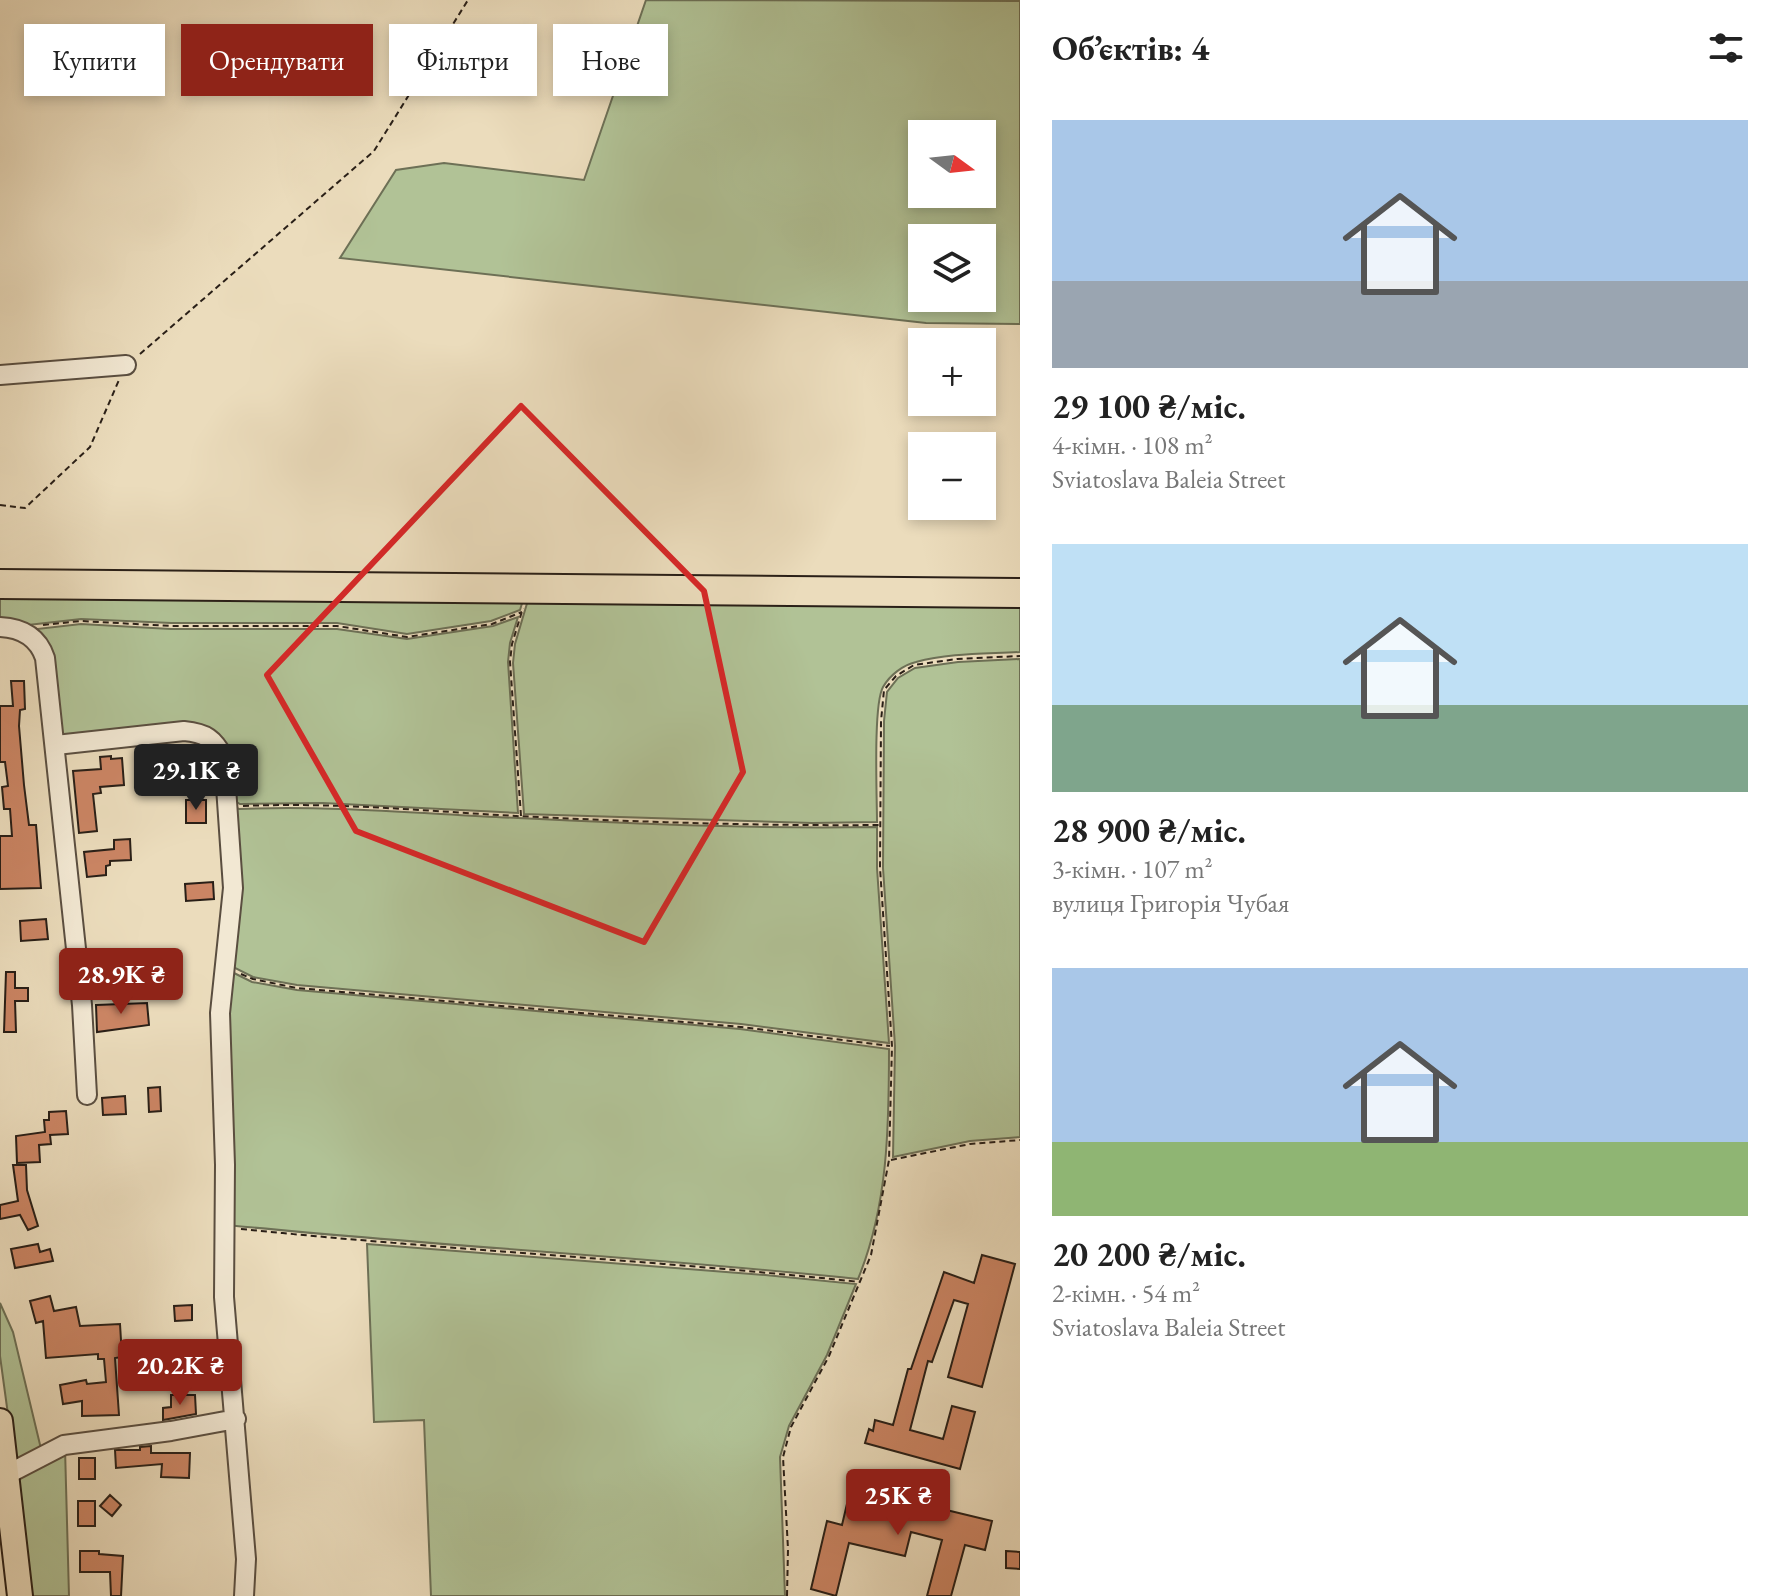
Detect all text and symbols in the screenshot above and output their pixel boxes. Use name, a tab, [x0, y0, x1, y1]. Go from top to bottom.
chip: Купити	[24, 24, 165, 96]
chip: Орендувати	[181, 24, 373, 96]
chip: Фільтри	[389, 24, 537, 96]
chip: Нове	[553, 24, 668, 96]
text: Об’єктів: 4	[1052, 26, 1209, 70]
icon: filters	[1704, 26, 1748, 70]
north arrow	[908, 120, 996, 208]
map controls	[908, 120, 996, 520]
icon: home	[1328, 172, 1472, 316]
button: layers	[908, 224, 996, 312]
button: +	[908, 328, 996, 416]
text: 29 100 ₴/міс.	[1052, 384, 1246, 428]
text: 4-кімн. · 108 m²	[1052, 428, 1212, 462]
button: −	[908, 432, 996, 520]
text: Sviatoslava Baleia Street	[1052, 462, 1285, 496]
icon: home	[1328, 596, 1472, 740]
pin: 29.1K ₴	[122, 744, 270, 812]
text: 29.1K ₴	[152, 753, 240, 787]
text: 28 900 ₴/міс.	[1052, 808, 1246, 852]
text: 3-кімн. · 107 m²	[1052, 852, 1212, 886]
text: вулиця Григорія Чубая	[1052, 886, 1289, 920]
pin: 28.9K ₴	[47, 948, 195, 1016]
text: 28.9K ₴	[77, 957, 165, 991]
icon: home	[1328, 1020, 1472, 1164]
text: 20 200 ₴/міс.	[1052, 1232, 1246, 1276]
text: 2-кімн. · 54 m²	[1052, 1276, 1200, 1310]
text: Sviatoslava Baleia Street	[1052, 1310, 1285, 1344]
pin: 20.2K ₴	[106, 1339, 254, 1407]
text: 20.2K ₴	[136, 1348, 224, 1382]
pin: 25K ₴	[842, 1469, 954, 1537]
text: 25K ₴	[864, 1478, 932, 1512]

